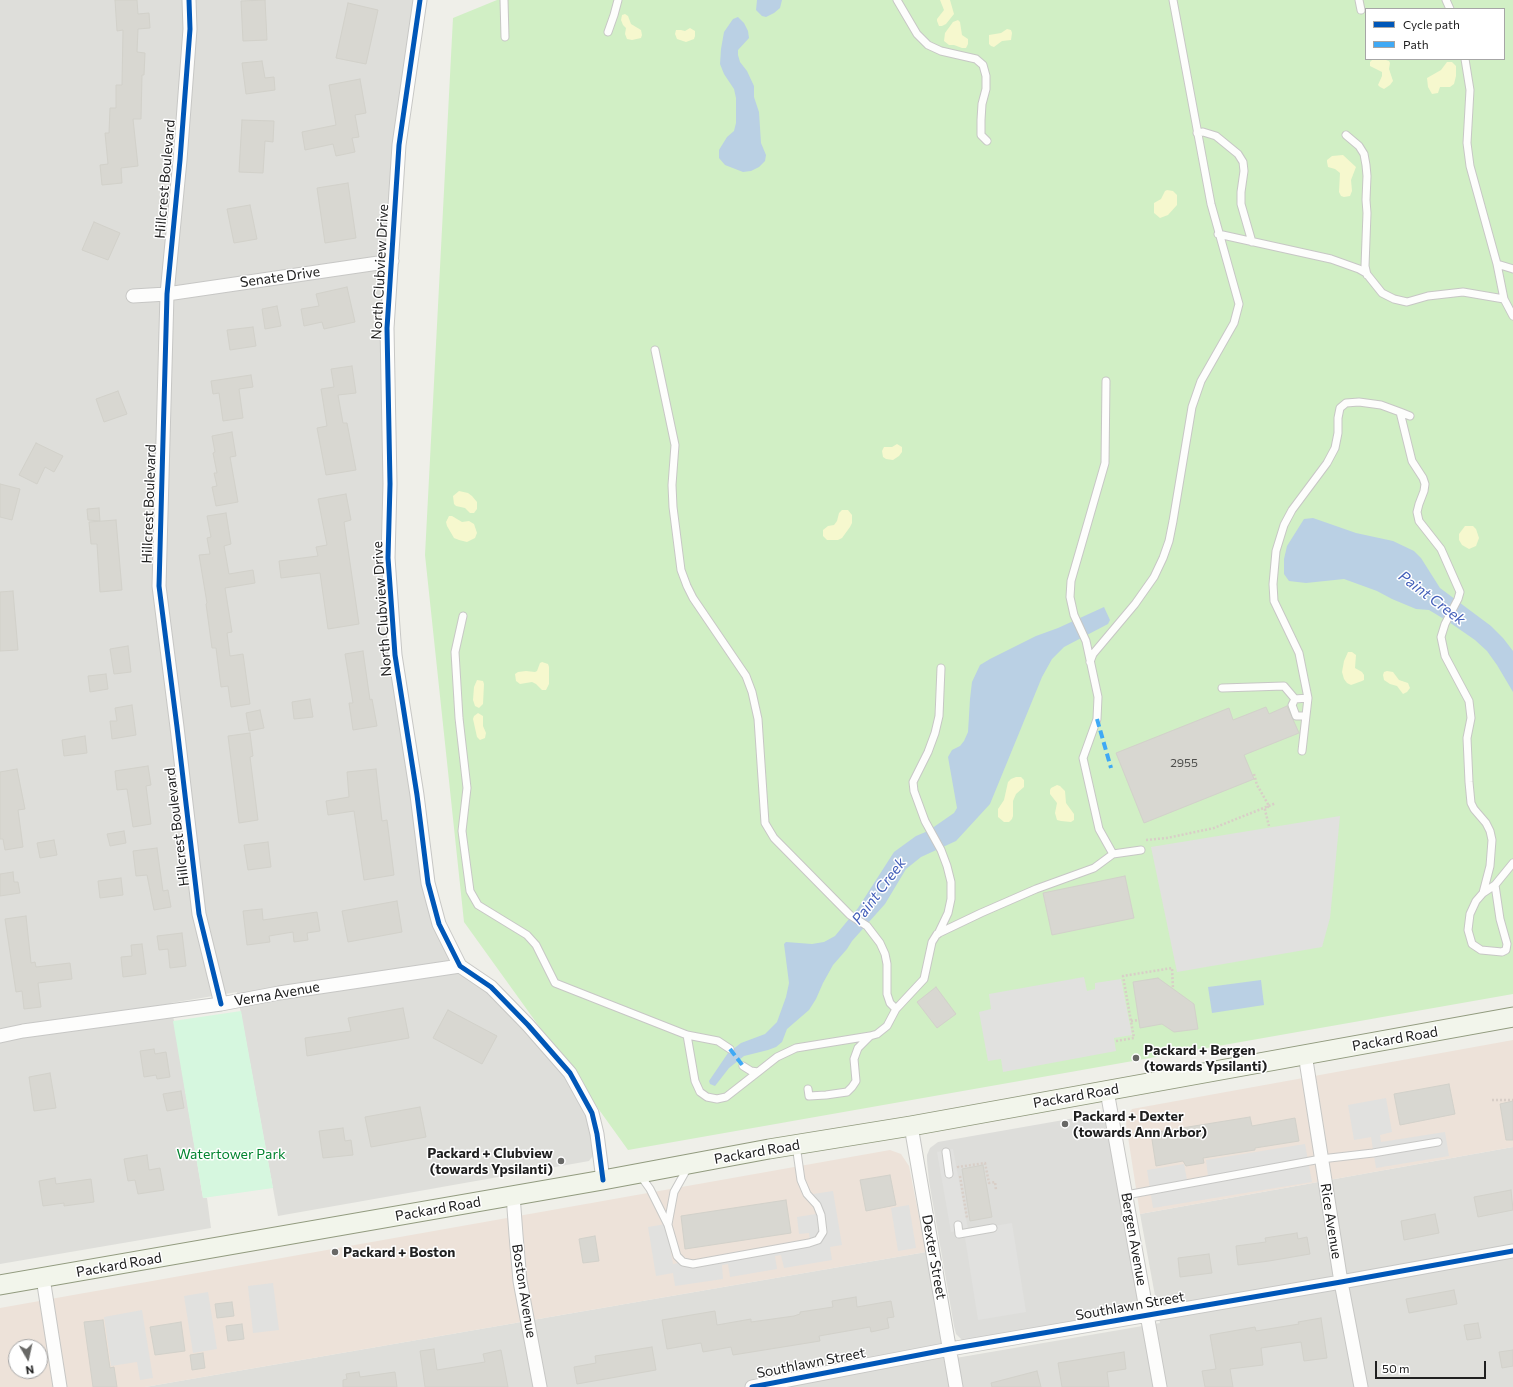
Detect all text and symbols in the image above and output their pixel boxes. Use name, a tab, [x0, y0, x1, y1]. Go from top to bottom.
legend	[1365, 8, 1505, 60]
text: Cycle path	[1403, 17, 1460, 31]
text: Path	[1403, 37, 1429, 51]
street label: Hillcrest Boulevard	[151, 119, 179, 239]
street label: North Clubview Drive	[368, 204, 392, 340]
street label: Senate Drive	[239, 263, 321, 291]
street label: Hillcrest Boulevard	[139, 444, 159, 564]
street label: North Clubview Drive	[369, 541, 395, 677]
water label: Paint Creek	[1395, 567, 1469, 629]
house number: 2955	[1170, 756, 1198, 770]
street label: Hillcrest Boulevard	[161, 767, 193, 887]
water label: Paint Creek	[848, 854, 910, 928]
street label: Verna Avenue	[233, 978, 321, 1010]
street label: Packard Road	[1351, 1023, 1439, 1055]
place label: Packard + Bergen (towards Ypsilanti)	[1144, 1042, 1267, 1074]
marker: Packard + Bergen (towards Ypsilanti)	[1131, 1053, 1141, 1063]
street label: Packard Road	[1032, 1080, 1120, 1112]
place label: Packard + Dexter (towards Ann Arbor)	[1073, 1108, 1207, 1140]
marker: Packard + Dexter (towards Ann Arbor)	[1060, 1119, 1070, 1129]
street label: Packard Road	[713, 1136, 801, 1168]
place label: Packard + Clubview (towards Ypsilanti)	[427, 1145, 553, 1178]
park label: Watertower Park	[176, 1146, 286, 1162]
marker: Packard + Clubview (towards Ypsilanti)	[556, 1156, 566, 1166]
street label: Rice Avenue	[1317, 1182, 1345, 1260]
street label: Bergen Avenue	[1118, 1191, 1150, 1287]
street label: Packard Road	[394, 1193, 482, 1225]
street label: Dexter Street	[918, 1213, 950, 1301]
street label: Boston Avenue	[508, 1243, 540, 1339]
place label: Packard + Boston	[343, 1244, 455, 1260]
marker: Packard + Boston	[330, 1247, 340, 1257]
street label: Packard Road	[75, 1249, 163, 1281]
street label: Southlawn Street	[1074, 1288, 1186, 1324]
north arrow	[8, 1339, 48, 1379]
street label: Southlawn Street	[755, 1344, 867, 1382]
scale bar	[1377, 1353, 1488, 1379]
text: 50 m	[1382, 1361, 1410, 1375]
text: N	[25, 1363, 35, 1377]

